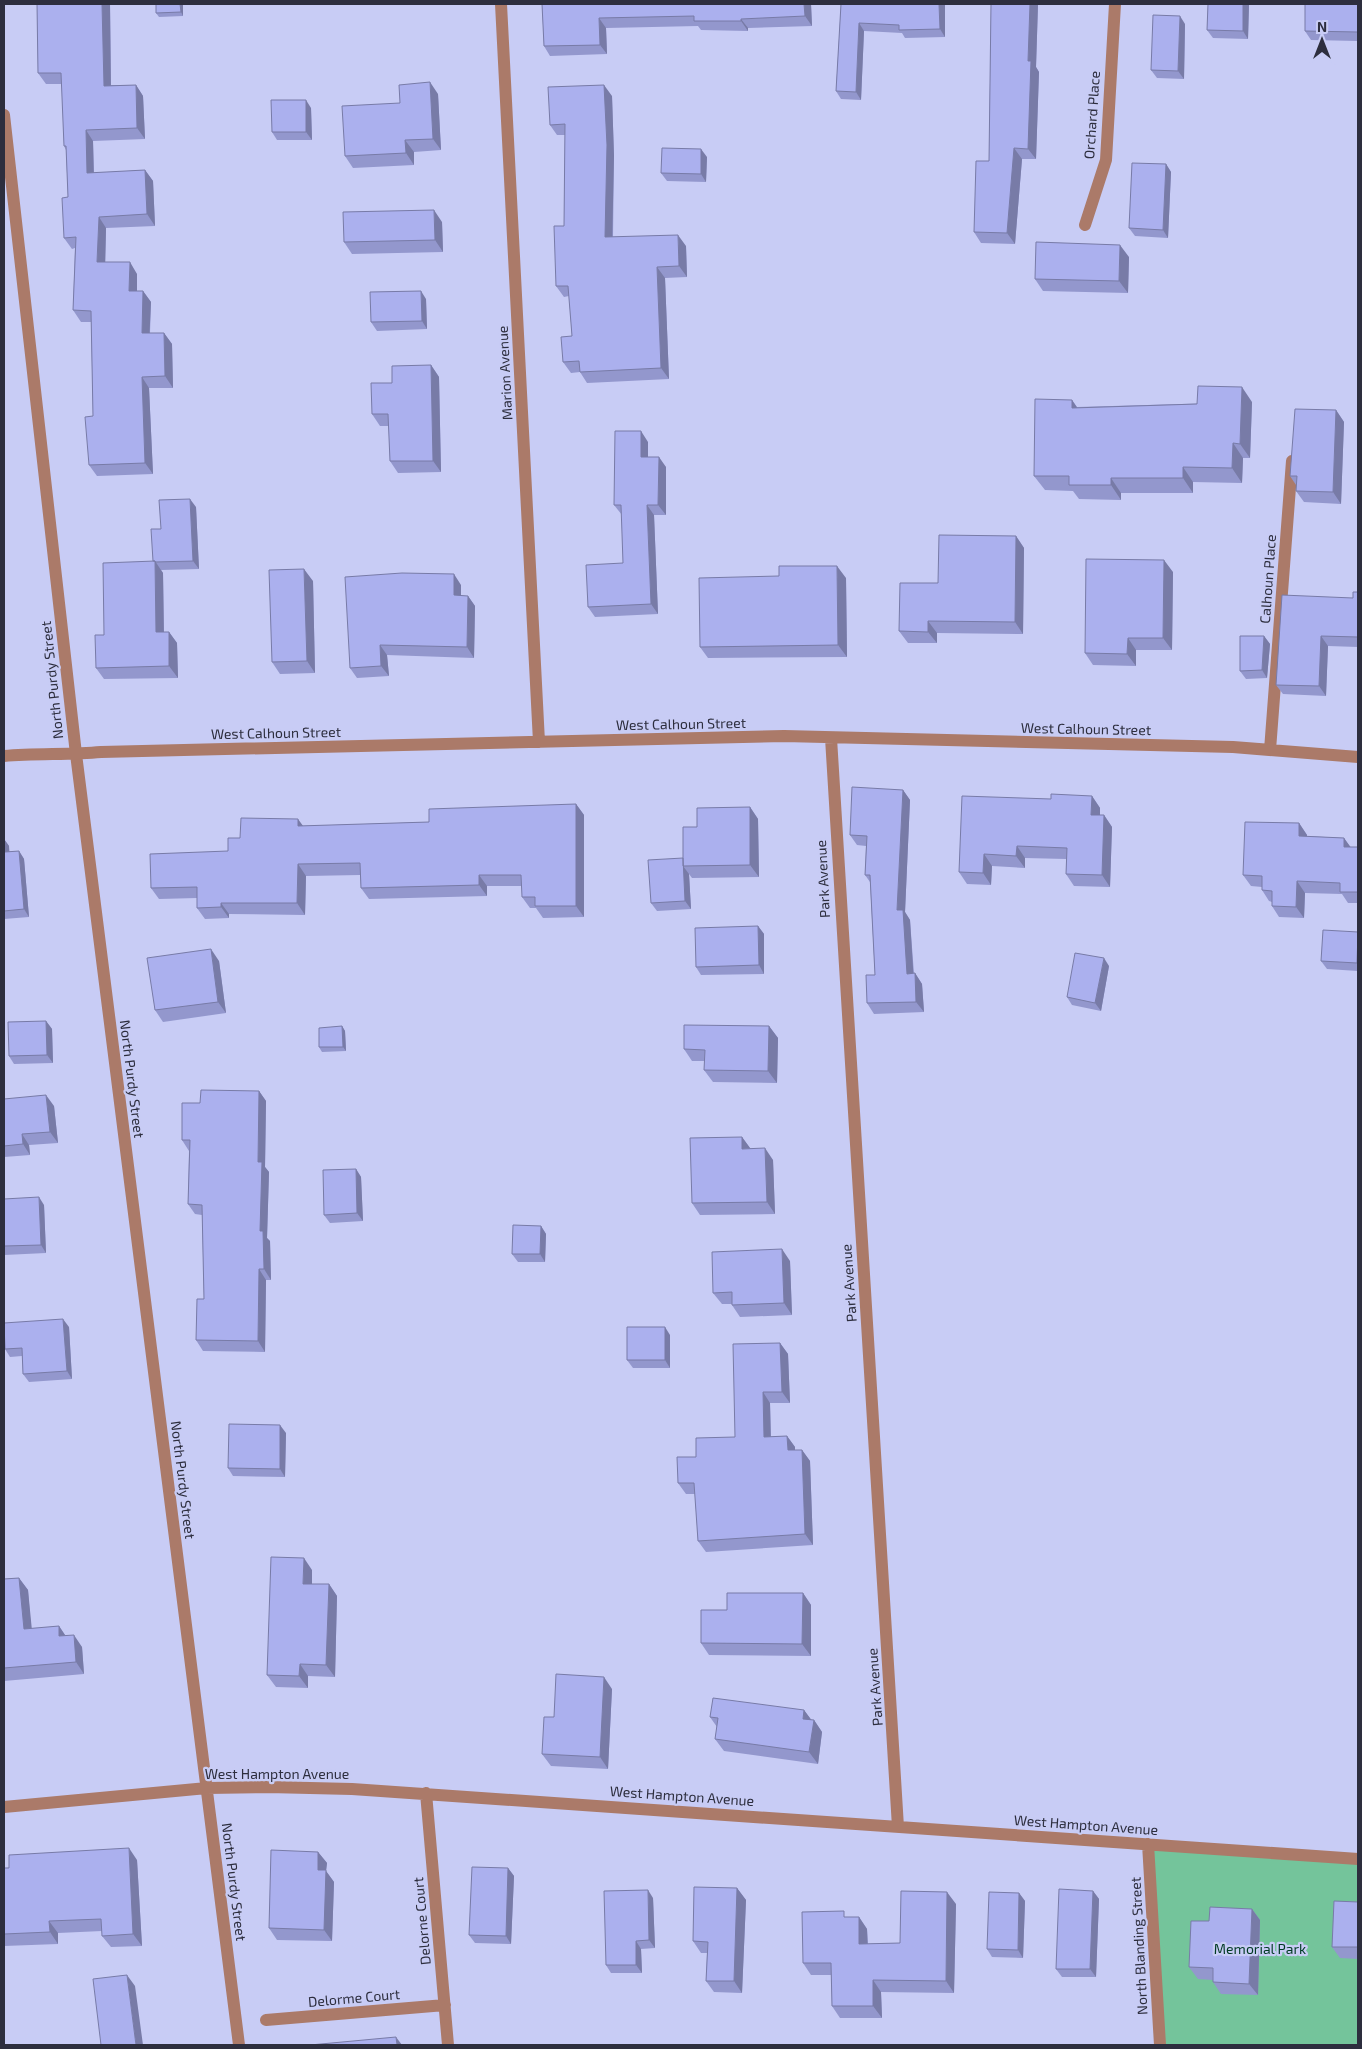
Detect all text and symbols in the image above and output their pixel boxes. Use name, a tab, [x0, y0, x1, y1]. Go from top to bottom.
north arrow	[1297, 15, 1347, 65]
text: N	[1317, 18, 1327, 35]
street label: Orchard Place	[1080, 70, 1103, 160]
street label: Marion Avenue	[494, 325, 515, 421]
street label: Calhoun Place	[1256, 534, 1279, 624]
street label: North Purdy Street	[37, 620, 66, 740]
street label: West Calhoun Street	[616, 714, 746, 733]
street label: West Calhoun Street	[1021, 719, 1151, 738]
street label: West Calhoun Street	[211, 723, 341, 742]
street label: Park Avenue	[812, 840, 833, 919]
street label: North Purdy Street	[117, 1019, 148, 1139]
street label: Park Avenue	[837, 1243, 860, 1323]
street label: North Purdy Street	[168, 1420, 199, 1540]
street label: Park Avenue	[863, 1647, 886, 1727]
street label: West Hampton Avenue	[205, 1765, 349, 1782]
street label: West Hampton Avenue	[609, 1782, 755, 1809]
street label: West Hampton Avenue	[1013, 1811, 1159, 1838]
street label: North Purdy Street	[219, 1822, 250, 1942]
street label: Delorne Court	[409, 1876, 434, 1966]
street label: North Blanding Street	[1126, 1877, 1151, 2015]
park label: Memorial Park	[1214, 1940, 1306, 1957]
street label: Delorme Court	[307, 1985, 401, 2010]

